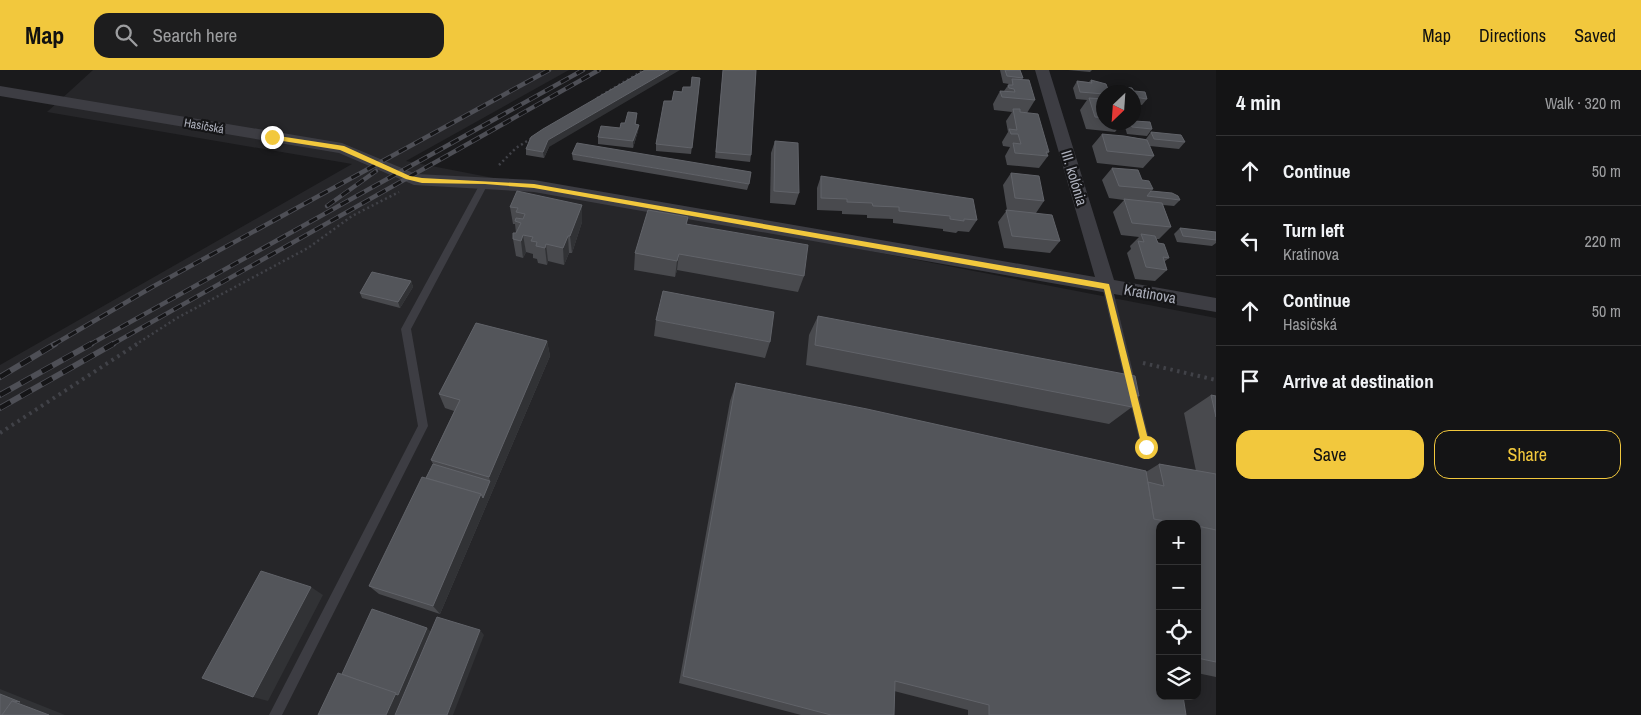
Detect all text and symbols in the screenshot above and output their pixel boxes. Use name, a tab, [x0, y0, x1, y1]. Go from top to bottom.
search box	[94, 13, 444, 58]
text: Map	[25, 19, 64, 51]
icon: search	[112, 21, 140, 49]
text: Search here	[152, 22, 237, 48]
text: Map	[1422, 23, 1451, 48]
text: Directions	[1479, 23, 1546, 48]
text: Saved	[1574, 23, 1616, 48]
north arrow	[1096, 85, 1141, 130]
text: 4 min	[1236, 88, 1281, 117]
text: Walk · 320 m	[1545, 92, 1621, 114]
street label: Hasičská	[183, 115, 226, 137]
route end	[261, 126, 284, 149]
street label: III. kolónia	[1056, 148, 1093, 208]
icon: ahead	[1236, 157, 1264, 185]
text: Continue	[1283, 158, 1351, 184]
text: 50 m	[1592, 160, 1621, 182]
text: Turn left	[1283, 217, 1344, 243]
icon: left	[1236, 227, 1264, 255]
text: 220 m	[1585, 230, 1621, 252]
text: Kratinova	[1283, 243, 1339, 265]
street label: Kratinova	[1122, 279, 1178, 308]
text: Continue	[1283, 287, 1351, 313]
icon: ahead	[1236, 297, 1264, 325]
text: 50 m	[1592, 300, 1621, 322]
text: Hasičská	[1283, 313, 1337, 335]
icon: arrive	[1236, 367, 1264, 395]
text: Arrive at destination	[1283, 368, 1434, 394]
button: Save	[1236, 430, 1424, 479]
button: Share	[1434, 430, 1621, 479]
route start	[1135, 436, 1158, 459]
map controls	[1156, 520, 1201, 700]
button: +	[1156, 520, 1201, 565]
button: −	[1156, 565, 1201, 610]
button: locate	[1156, 610, 1201, 655]
button: layers	[1156, 655, 1201, 700]

